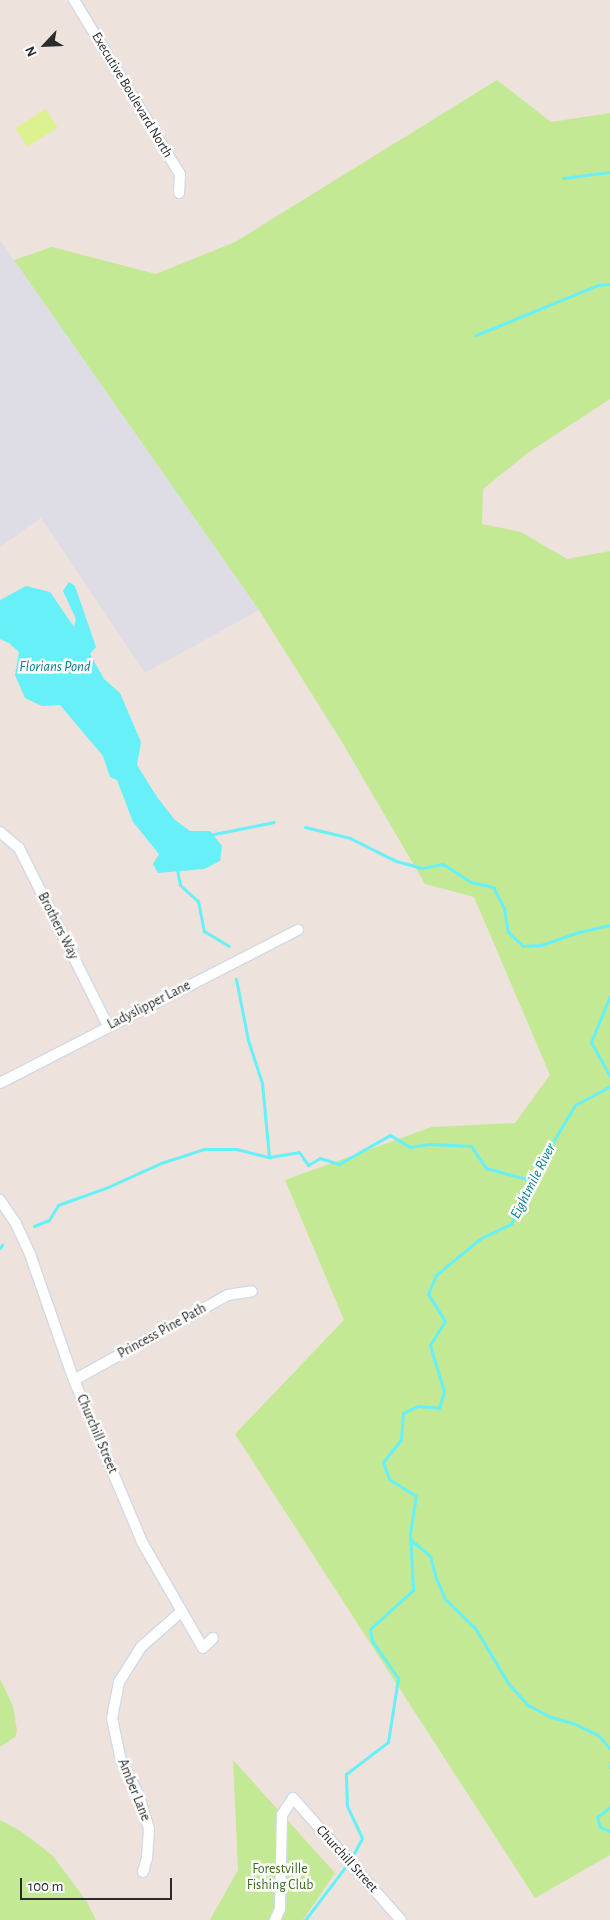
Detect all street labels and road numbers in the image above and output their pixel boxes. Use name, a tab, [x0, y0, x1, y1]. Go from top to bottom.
street label: Executive Boulevard North	[88, 29, 176, 161]
street label: Brothers Way	[34, 890, 82, 962]
street label: Ladyslipper Lane	[105, 977, 193, 1033]
street label: Princess Pine Path	[115, 1300, 209, 1362]
street label: Churchill Street	[73, 1392, 121, 1476]
street label: Amber Lane	[114, 1757, 154, 1823]
street label: Churchill Street	[313, 1822, 381, 1896]

